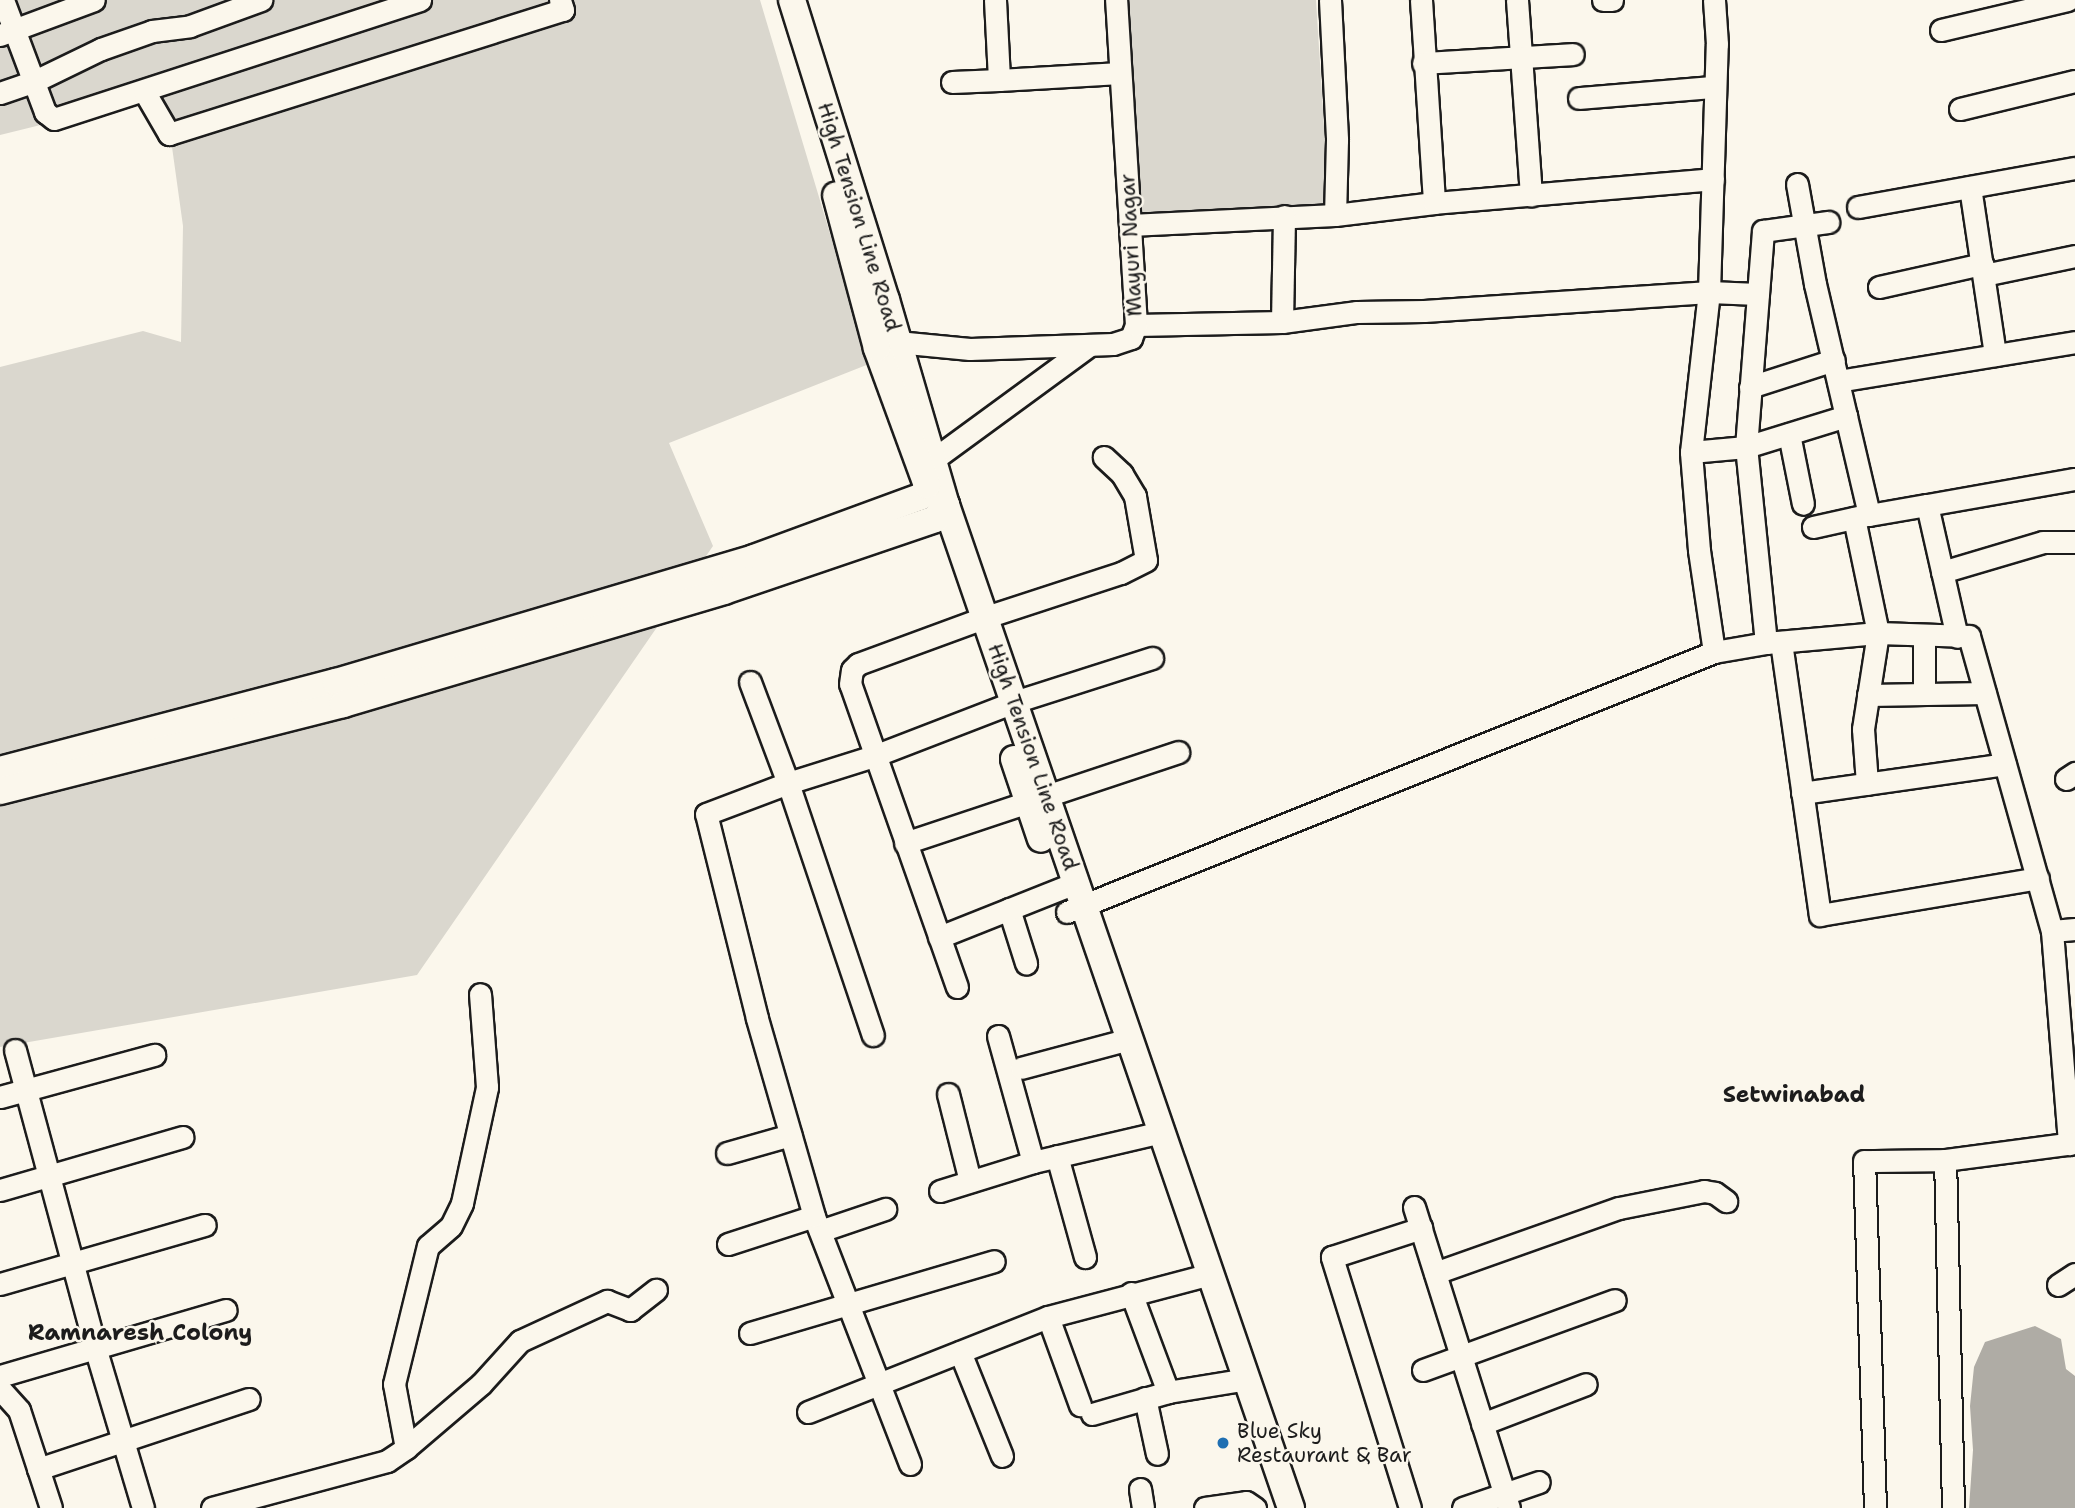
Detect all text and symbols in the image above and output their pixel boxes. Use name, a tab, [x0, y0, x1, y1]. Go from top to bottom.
street label: High Tension Line Road	[812, 99, 906, 335]
street label: Mayuri Nagar	[1115, 173, 1147, 317]
street label: High Tension Line Road	[982, 640, 1084, 874]
district label: Setwinabad	[1723, 1080, 1865, 1108]
district label: Ramnaresh Colony	[28, 1318, 252, 1346]
place label: Blue Sky Restaurant & Bar	[1237, 1418, 1412, 1468]
marker: Blue Sky Restaurant & Bar	[1215, 1435, 1231, 1451]

